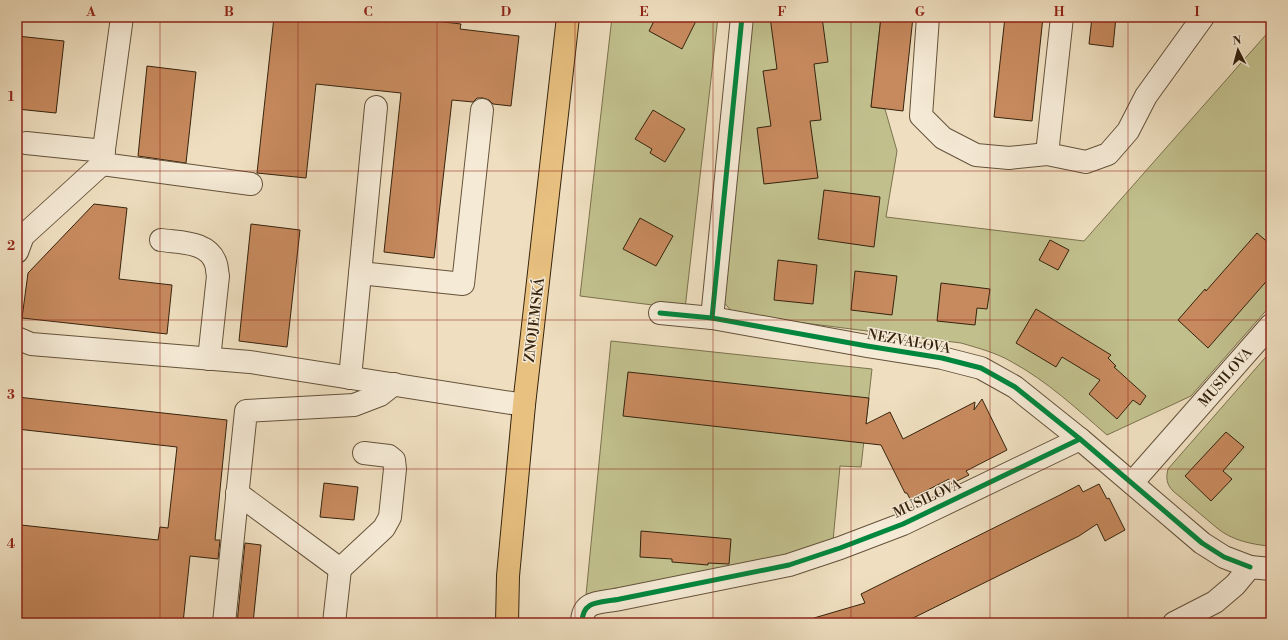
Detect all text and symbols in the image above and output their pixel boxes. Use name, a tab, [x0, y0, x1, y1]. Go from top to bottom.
text: A	[85, 4, 96, 20]
text: B	[224, 4, 234, 20]
text: C	[363, 4, 373, 20]
text: D	[501, 4, 511, 20]
text: E	[639, 4, 649, 20]
text: F	[777, 4, 787, 20]
text: G	[915, 4, 926, 20]
text: H	[1054, 4, 1065, 20]
text: I	[1194, 4, 1200, 20]
north arrow	[1218, 30, 1258, 70]
text: N	[1232, 34, 1242, 48]
text: 1	[8, 89, 15, 105]
text: 2	[7, 238, 15, 254]
street label: ZNOJEMSKÁ	[519, 276, 549, 364]
street label: NEZVALOVA	[866, 326, 952, 358]
street label: MUSILOVA	[1195, 344, 1257, 411]
text: 3	[7, 387, 15, 403]
street label: MUSILOVA	[891, 475, 965, 523]
text: 4	[7, 536, 16, 552]

